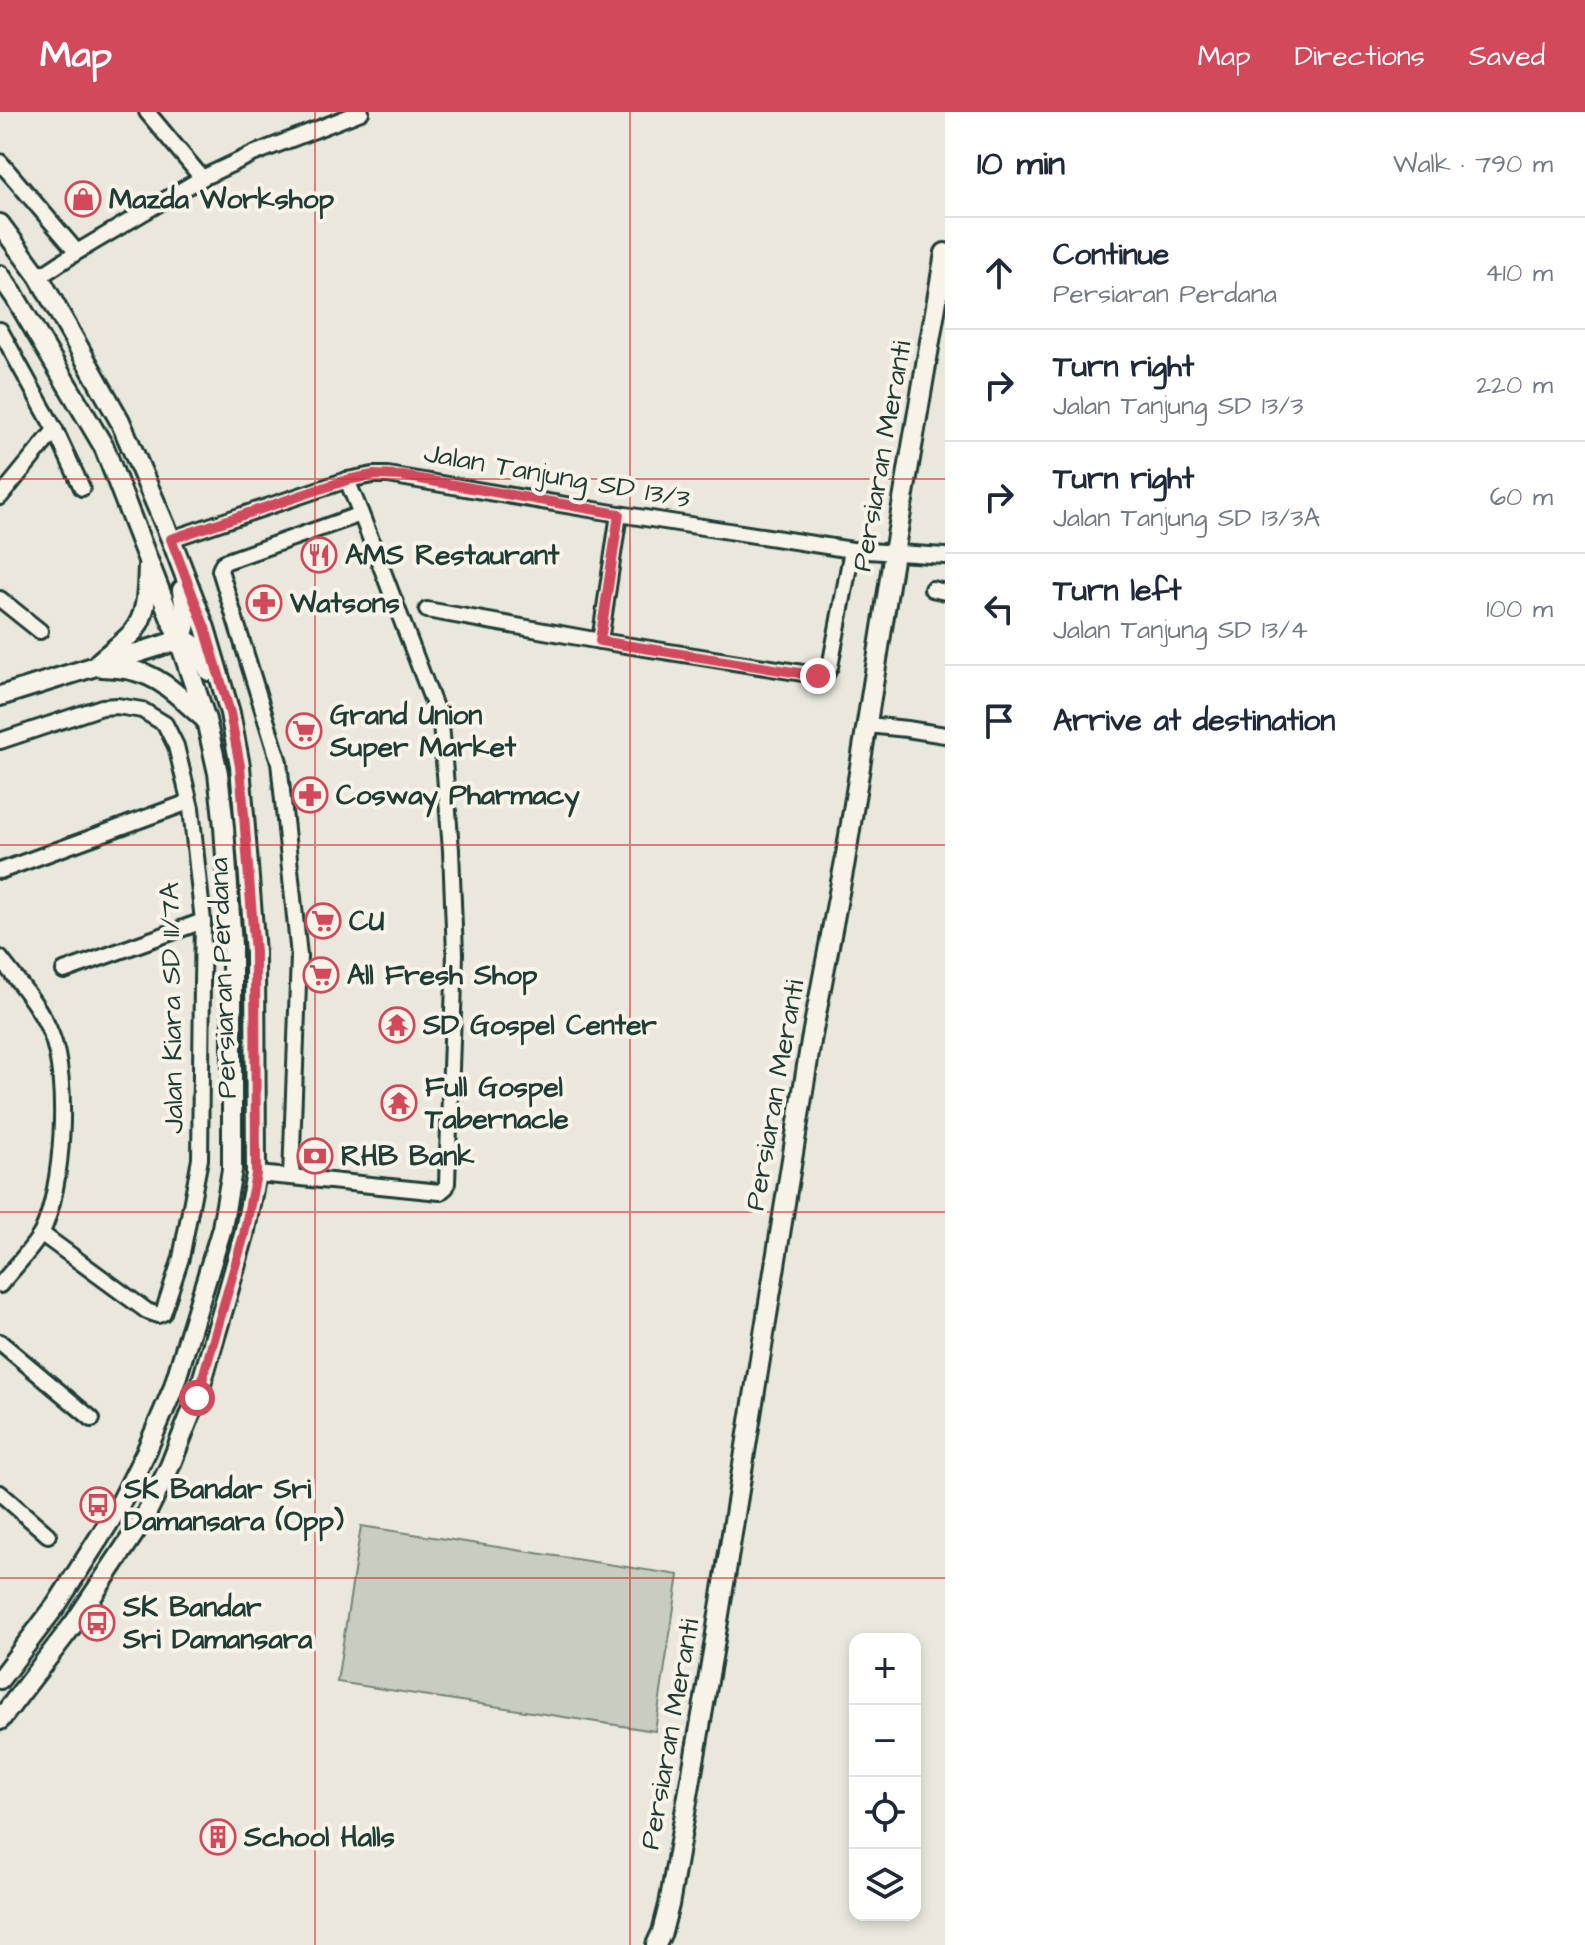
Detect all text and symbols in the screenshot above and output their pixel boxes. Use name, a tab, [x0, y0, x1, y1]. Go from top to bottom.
text: Map	[40, 30, 112, 82]
text: Map	[1198, 37, 1251, 76]
text: Directions	[1295, 37, 1425, 76]
text: Saved	[1469, 37, 1545, 76]
text: 10 min	[977, 140, 1065, 188]
text: Walk · 790 m	[1393, 146, 1553, 182]
shop icon: Mazda Workshop	[64, 180, 102, 218]
place label: Mazda Workshop	[109, 180, 334, 220]
text: Continue	[1053, 234, 1169, 276]
icon: ahead	[977, 251, 1021, 295]
text: 410 m	[1485, 255, 1553, 291]
text: Persiaran Perdana	[1053, 276, 1277, 312]
street label: Persiaran Meranti	[843, 338, 921, 574]
text: Turn right	[1053, 346, 1194, 388]
icon: right	[977, 363, 1021, 407]
text: 220 m	[1476, 367, 1553, 403]
text: Jalan Tanjung SD 13/3	[1053, 388, 1303, 424]
street label: Jalan Tanjung SD 13/3	[421, 433, 693, 520]
text: Turn right	[1053, 458, 1194, 500]
icon: right	[977, 475, 1021, 519]
text: 60 m	[1490, 479, 1553, 515]
text: Jalan Tanjung SD 13/3A	[1053, 500, 1320, 536]
restaurant icon: AMS Restaurant	[300, 536, 338, 574]
place label: AMS Restaurant	[345, 536, 560, 575]
text: Turn left	[1053, 570, 1181, 612]
pharmacy icon: Watsons	[245, 584, 283, 622]
place label: Watsons	[289, 584, 400, 623]
icon: left	[977, 587, 1021, 631]
text: 100 m	[1486, 591, 1553, 627]
text: Jalan Tanjung SD 13/4	[1053, 612, 1308, 648]
route end	[800, 658, 836, 694]
place label: Grand Union Super Market	[329, 696, 517, 768]
icon: arrive	[977, 699, 1021, 743]
text: Arrive at destination	[1053, 700, 1335, 742]
supermarket icon: Grand Union Super Market	[285, 712, 323, 750]
pharmacy icon: Cosway Pharmacy	[291, 776, 329, 814]
place label: Cosway Pharmacy	[336, 776, 580, 818]
street label: Persiaran Perdana	[199, 857, 247, 1099]
street label: Jalan Kiara SD 11/7A	[150, 882, 194, 1134]
supermarket icon: CU	[304, 902, 342, 940]
place label: CU	[349, 902, 385, 941]
supermarket icon: All Fresh Shop	[302, 956, 340, 994]
place label: All Fresh Shop	[347, 956, 538, 996]
street label: Persiaran Meranti	[736, 977, 814, 1213]
temple icon: SD Gospel Center	[378, 1006, 416, 1044]
place label: SD Gospel Center	[422, 1006, 657, 1046]
place label: Full Gospel Tabernacle	[424, 1068, 569, 1139]
temple icon: Full Gospel Tabernacle	[380, 1084, 418, 1122]
bank icon: RHB Bank	[296, 1137, 334, 1175]
place label: RHB Bank	[341, 1137, 475, 1176]
route start	[179, 1380, 215, 1416]
place label: SK Bandar Sri Damansara (Opp)	[123, 1470, 344, 1542]
bus stop icon: SK Bandar Sri Damansara (Opp)	[79, 1486, 117, 1524]
place label: SK Bandar Sri Damansara	[122, 1588, 313, 1659]
bus stop icon: SK Bandar Sri Damansara	[78, 1604, 116, 1642]
street label: Persiaran Meranti	[631, 1616, 709, 1852]
map controls	[849, 1633, 921, 1921]
button: +	[849, 1633, 921, 1705]
button: −	[849, 1705, 921, 1777]
button: locate	[849, 1777, 921, 1849]
building icon: School Halls	[199, 1818, 237, 1856]
place label: School Halls	[243, 1818, 395, 1857]
button: layers	[849, 1849, 921, 1921]

